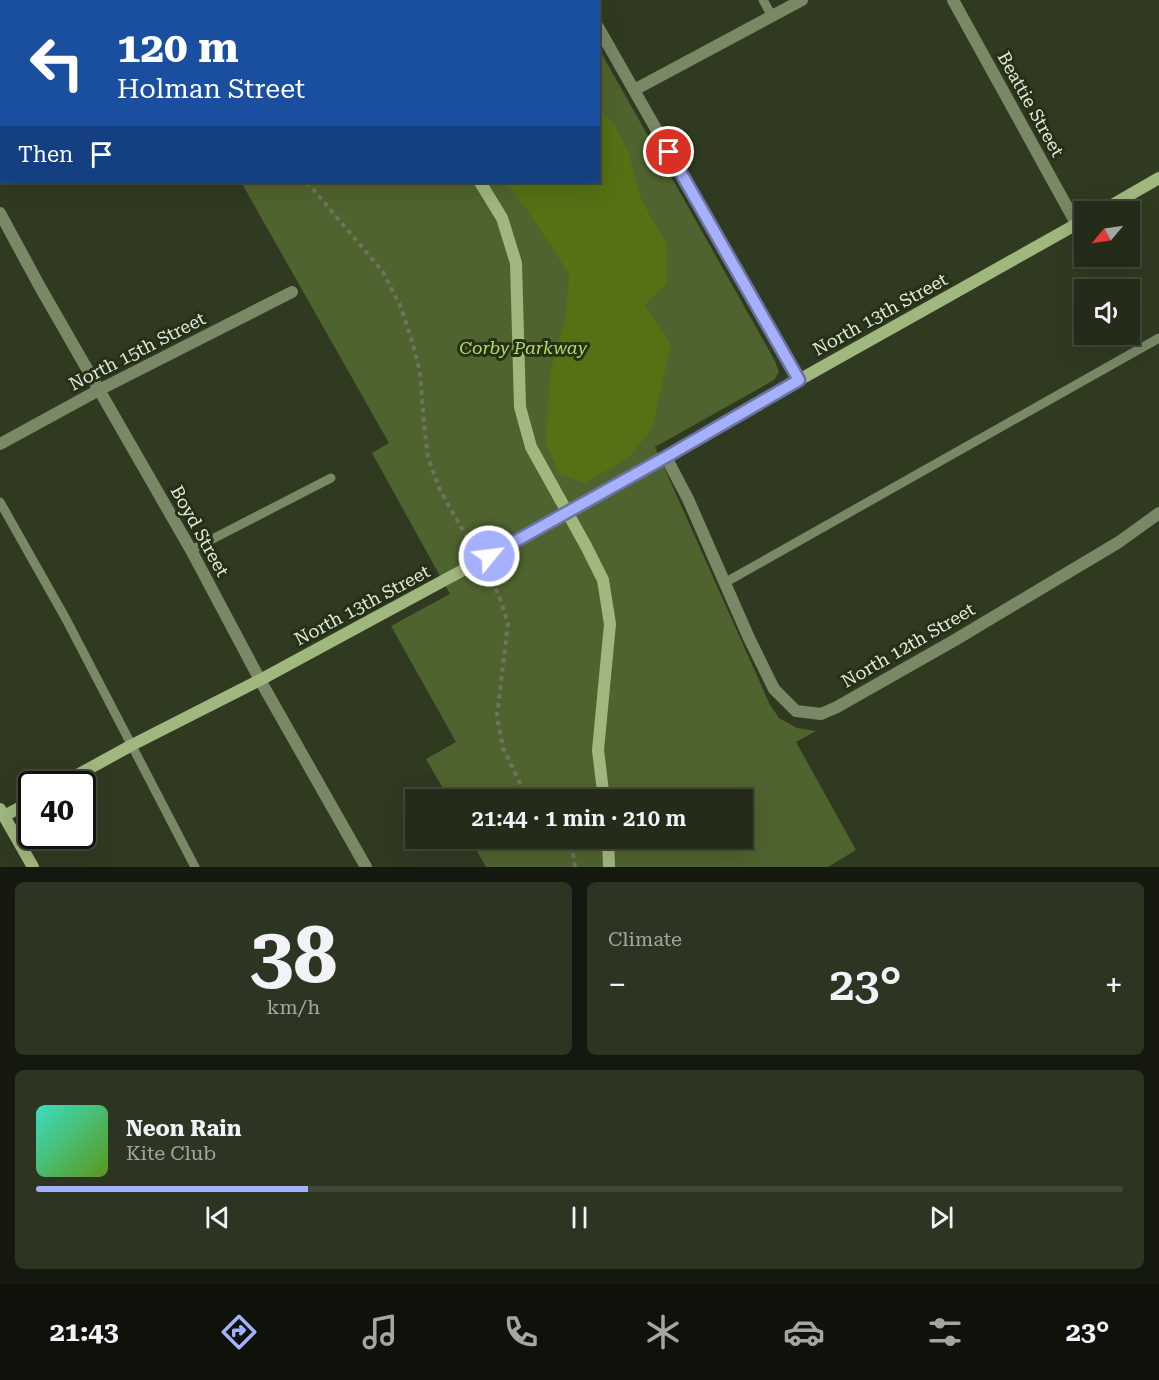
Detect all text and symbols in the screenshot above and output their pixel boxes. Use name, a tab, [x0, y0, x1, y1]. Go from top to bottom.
text: 120 m	[117, 23, 239, 72]
icon: left	[18, 24, 96, 102]
street label: Beattie Street	[993, 48, 1069, 160]
text: Holman Street	[117, 73, 305, 105]
pin	[643, 126, 694, 177]
icon: arrive	[652, 135, 685, 168]
icon: arrive	[85, 138, 118, 171]
text: Then	[18, 142, 73, 167]
north arrow	[1074, 201, 1140, 267]
map controls	[1074, 201, 1140, 345]
street label: North 13th Street	[809, 268, 951, 360]
button: sound	[1074, 279, 1140, 345]
street label: North 15th Street	[65, 307, 209, 395]
park label: Corby Parkway	[459, 337, 588, 358]
street label: Boyd Street	[166, 482, 234, 580]
position arrow	[457, 524, 521, 588]
street label: North 13th Street	[291, 560, 434, 650]
street label: North 12th Street	[838, 598, 979, 692]
speed limit sign: 40	[18, 771, 96, 849]
text: 21:44 · 1 min · 210 m	[472, 806, 686, 831]
text: 38	[250, 910, 337, 1001]
text: Climate	[608, 927, 682, 951]
text: 23°	[829, 958, 902, 1011]
text: −	[608, 965, 626, 1004]
text: +	[1105, 965, 1123, 1004]
text: km/h	[267, 995, 320, 1019]
text: Neon Rain	[126, 1116, 241, 1141]
text: Kite Club	[126, 1141, 216, 1165]
icon: previous	[201, 1201, 234, 1234]
icon: pause	[563, 1201, 596, 1234]
icon: next	[925, 1201, 958, 1234]
icon: directions	[218, 1311, 260, 1353]
icon: music	[359, 1311, 401, 1353]
icon: phone	[500, 1311, 542, 1353]
icon: climate	[642, 1311, 684, 1353]
icon: car	[783, 1311, 825, 1353]
icon: filters	[924, 1311, 966, 1353]
text: 21:43	[50, 1316, 119, 1348]
text: 23°	[1066, 1316, 1109, 1348]

